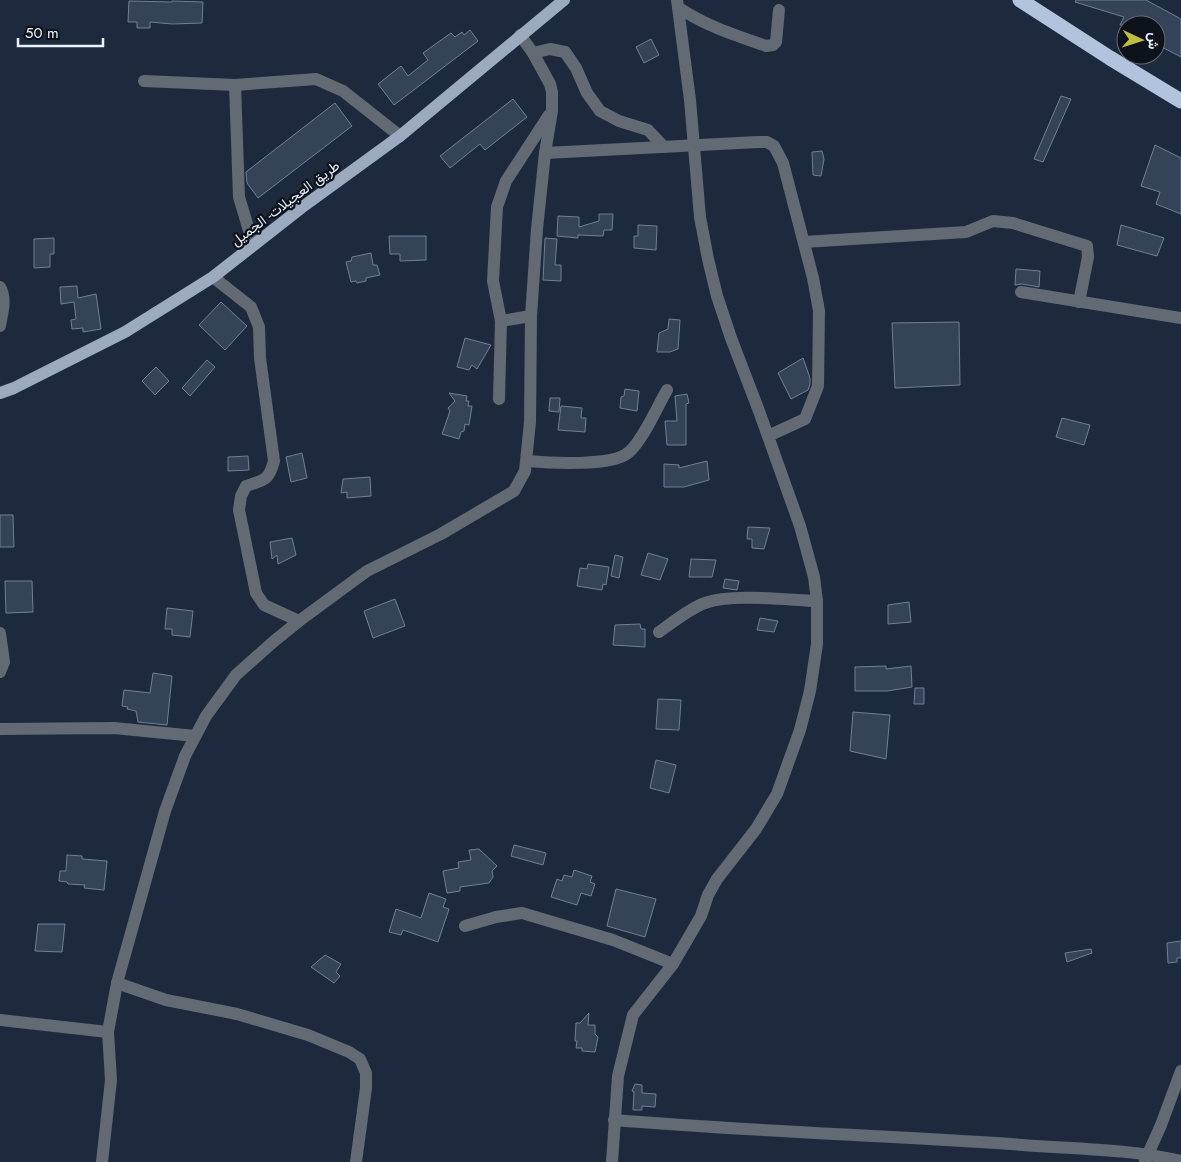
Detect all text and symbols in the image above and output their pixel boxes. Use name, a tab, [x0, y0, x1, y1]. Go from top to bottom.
scale bar	[18, 15, 102, 47]
north arrow	[1116, 15, 1166, 65]
text: 50 m	[25, 22, 59, 44]
text: ش	[1143, 32, 1165, 50]
street label: طريق العجيلات- الجميل	[227, 155, 343, 251]

